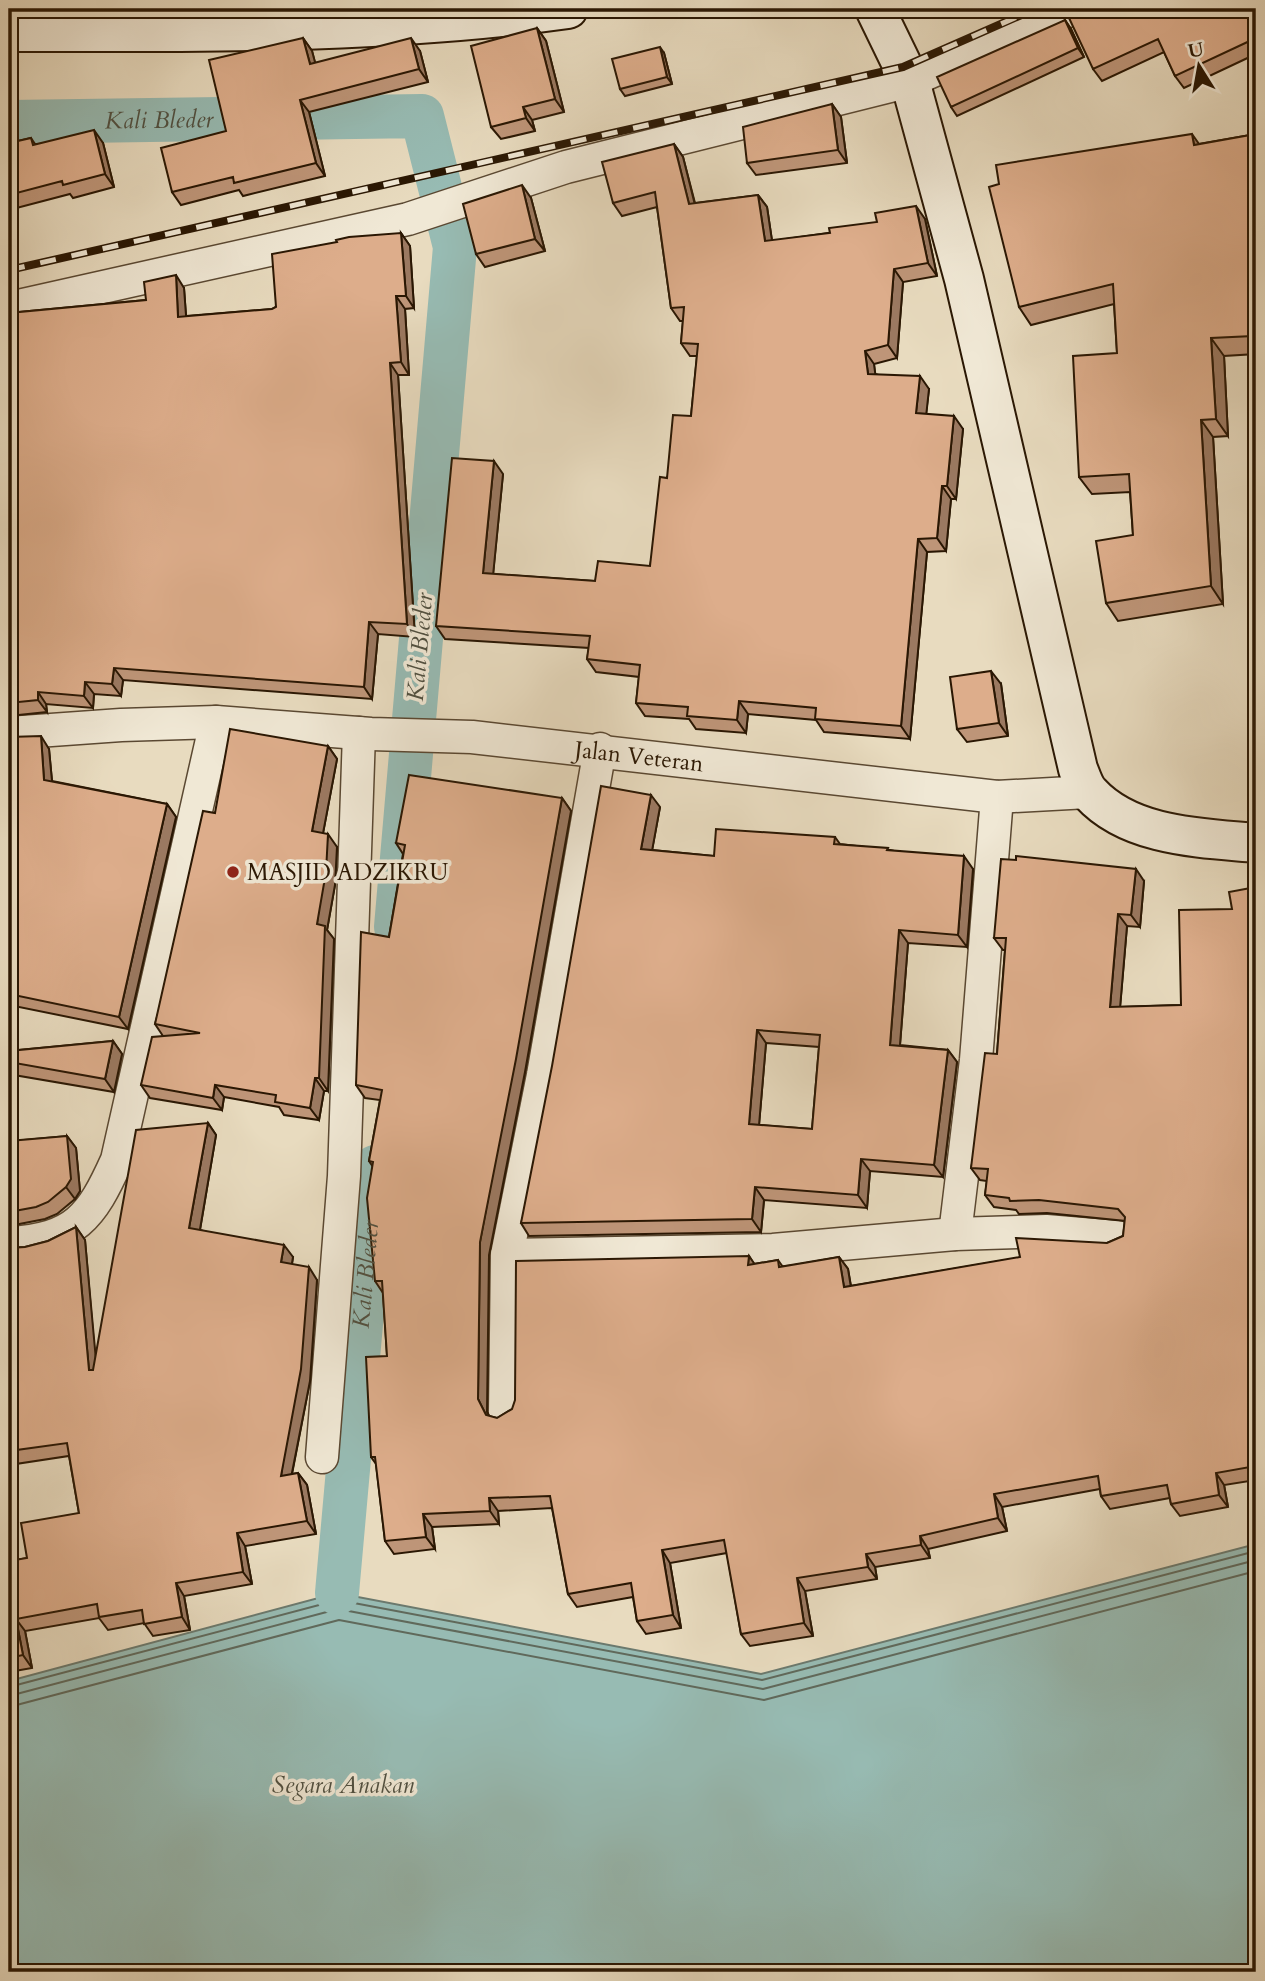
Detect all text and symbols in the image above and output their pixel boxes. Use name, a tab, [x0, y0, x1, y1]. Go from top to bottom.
north arrow	[1164, 32, 1234, 102]
text: U	[1186, 36, 1207, 65]
water label: Kali Bleder	[104, 103, 215, 137]
water label: Kali Bleder	[399, 590, 441, 702]
street label: Jalan Veteran	[570, 733, 705, 779]
place label: MASJID ADZIKRU	[247, 857, 448, 888]
marker: MASJID ADZIKRU	[225, 864, 241, 880]
water label: Kali Bleder	[344, 1218, 387, 1330]
water label: Segara Anakan	[272, 1769, 415, 1802]

